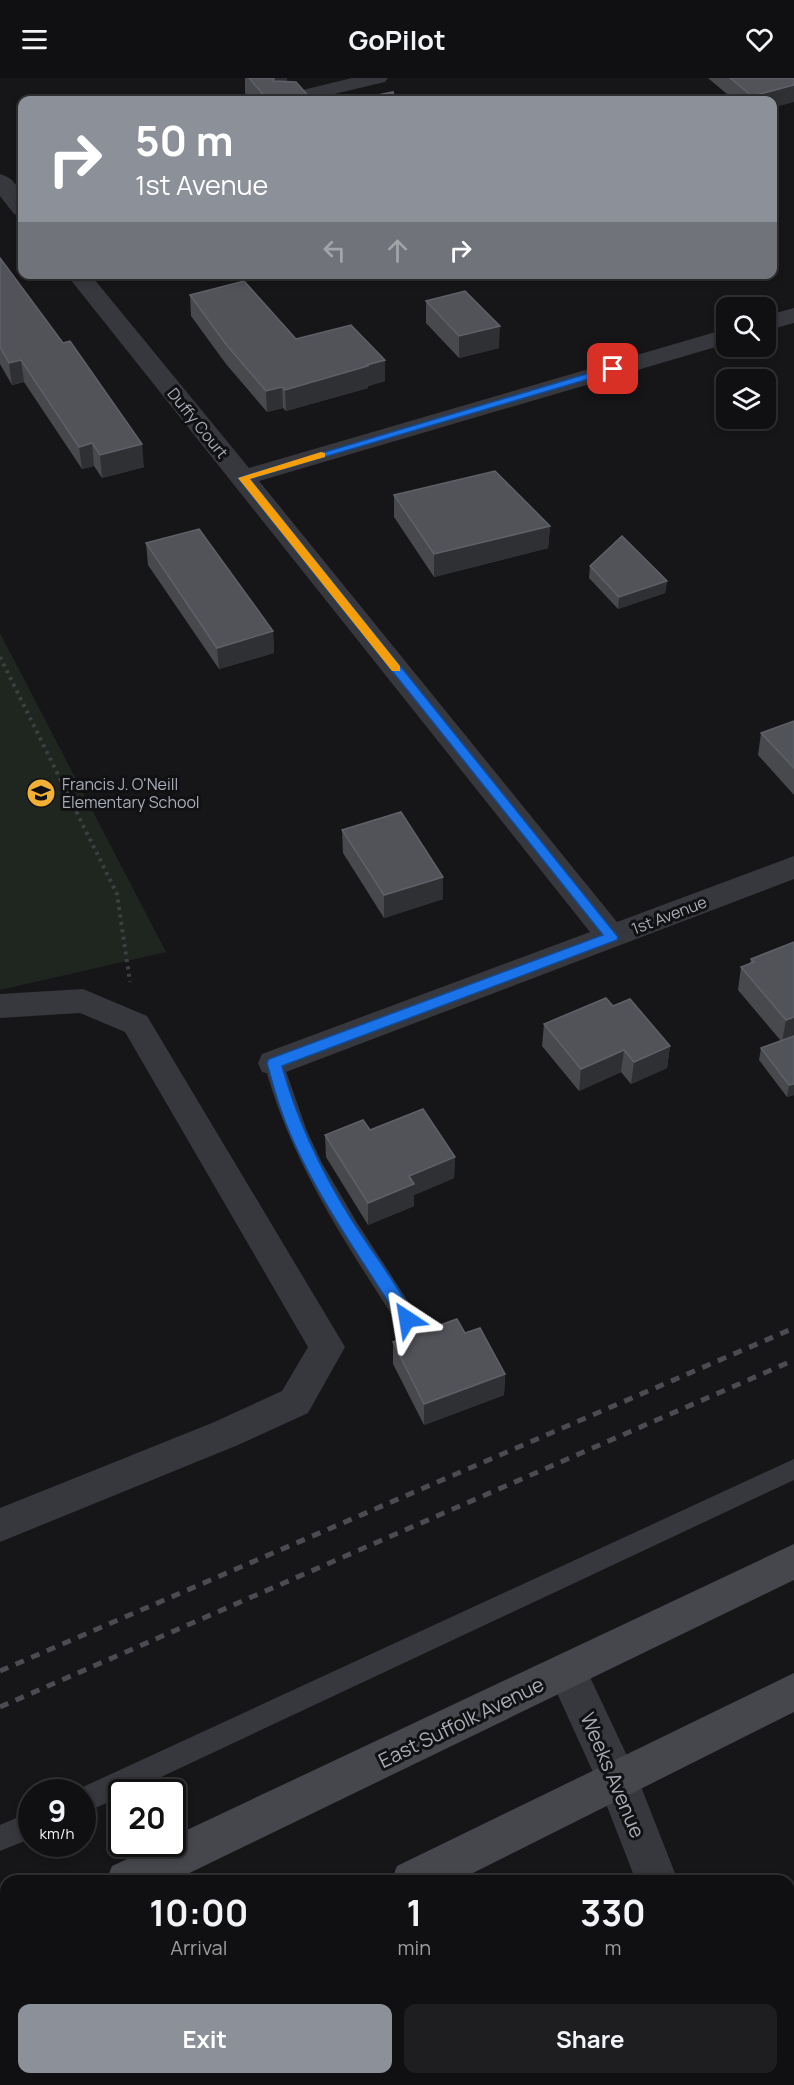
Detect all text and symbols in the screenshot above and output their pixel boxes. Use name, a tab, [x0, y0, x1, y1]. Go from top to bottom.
text: GoPilot	[348, 21, 446, 58]
icon: menu	[18, 23, 51, 56]
icon: heart	[743, 23, 776, 56]
text: 50 m	[135, 111, 233, 169]
icon: right	[36, 120, 114, 198]
text: 1st Avenue	[135, 166, 268, 203]
icon: left	[318, 234, 351, 267]
icon: ahead	[381, 234, 414, 267]
icon: right	[444, 234, 477, 267]
map controls	[716, 297, 776, 429]
button: search	[716, 297, 776, 357]
pin	[587, 343, 638, 394]
icon: arrive	[596, 352, 629, 385]
button: layers	[716, 369, 776, 429]
street label: Duffy Court	[163, 383, 233, 463]
place label: Francis J. O'Neill Elementary School	[62, 773, 200, 813]
school or university icon: Francis J. O'Neill Elementary School	[25, 777, 57, 809]
street label: 1st Avenue	[628, 891, 710, 939]
position arrow	[375, 1287, 439, 1351]
street label: East Suffolk Avenue	[374, 1670, 548, 1774]
street label: Weeks Avenue	[574, 1708, 652, 1842]
speed limit sign: 20	[108, 1779, 186, 1857]
text: 9	[48, 1790, 66, 1831]
text: km/h	[40, 1823, 74, 1844]
text: 10:00	[149, 1888, 248, 1937]
text: 1	[406, 1888, 422, 1937]
text: 330	[580, 1888, 646, 1937]
text: Arrival	[170, 1934, 227, 1961]
text: min	[398, 1934, 431, 1961]
text: m	[605, 1934, 622, 1961]
button: Exit	[18, 2004, 392, 2073]
button: Share	[404, 2004, 777, 2073]

